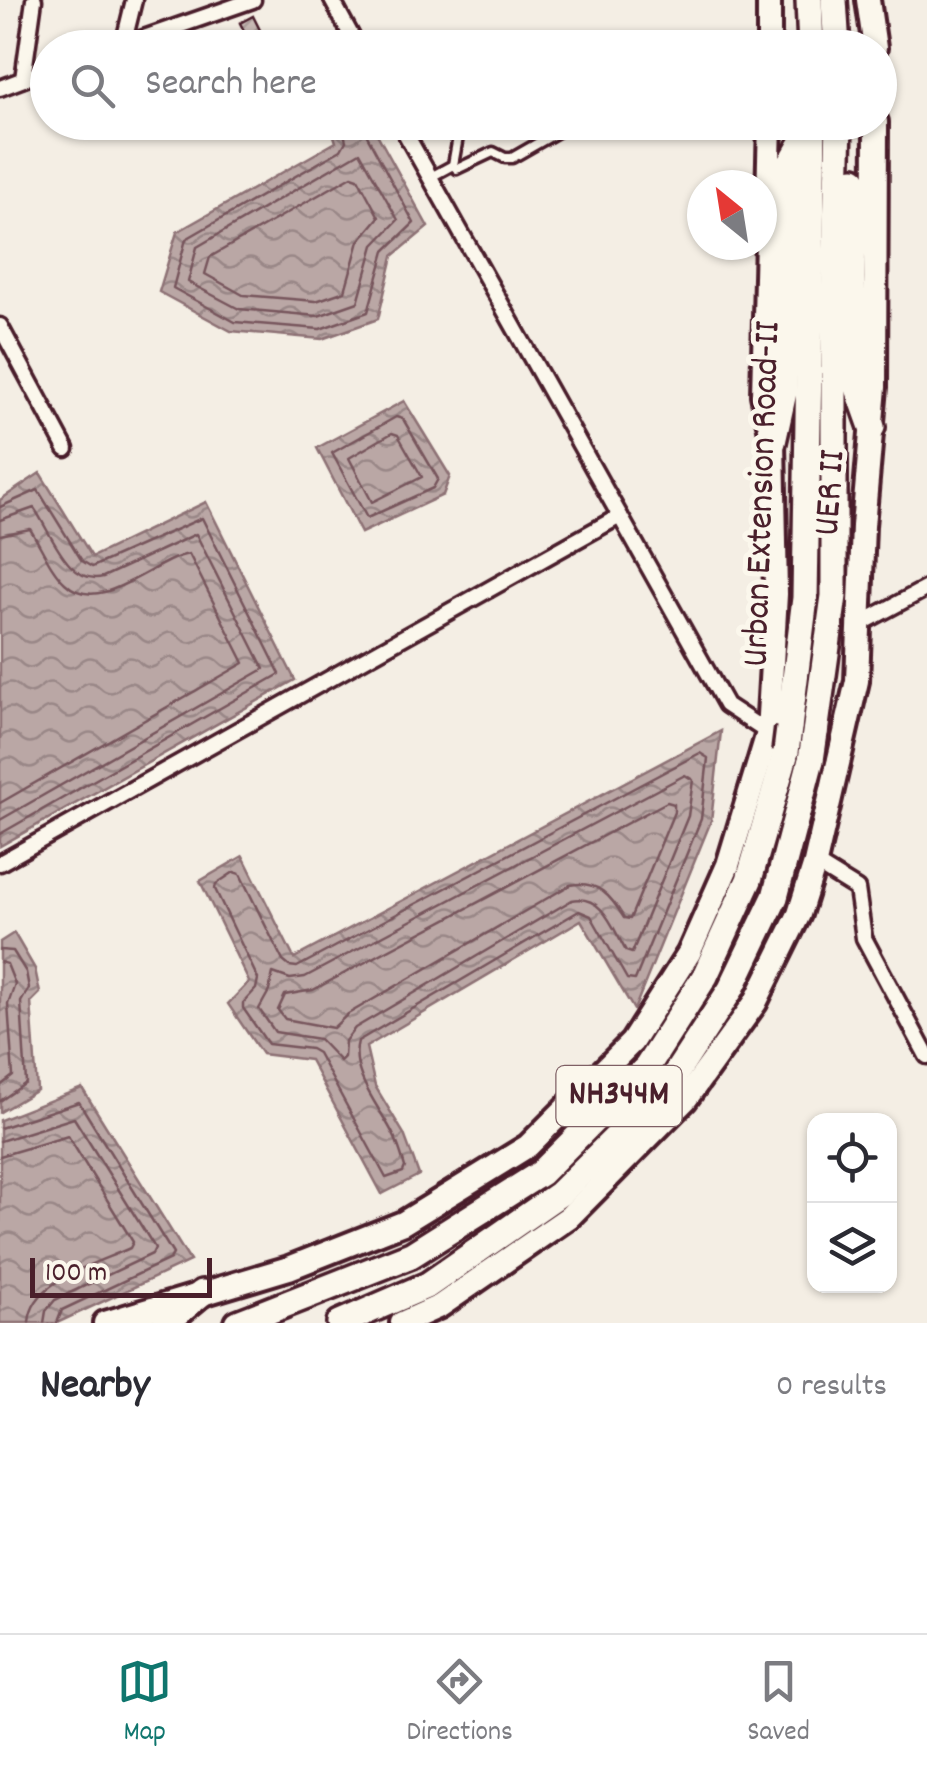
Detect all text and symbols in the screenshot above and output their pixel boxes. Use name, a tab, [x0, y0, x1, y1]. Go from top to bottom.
search box	[30, 30, 897, 140]
icon: search	[65, 58, 120, 113]
text: Search here	[145, 58, 317, 113]
north arrow	[687, 170, 777, 260]
street label: Urban Extension Road-II	[730, 320, 798, 668]
street label: UER II	[802, 448, 862, 538]
road number: NH344M	[556, 1066, 682, 1126]
map controls	[807, 1113, 897, 1293]
button: locate	[807, 1113, 897, 1203]
button: layers	[807, 1203, 897, 1293]
scale bar	[30, 1253, 212, 1298]
text: 100 m	[45, 1255, 107, 1295]
text: Nearby	[40, 1358, 150, 1418]
text: 0 results	[776, 1365, 887, 1411]
tab: Map	[117, 1654, 172, 1754]
tab: Directions	[407, 1654, 513, 1754]
tab: Saved	[747, 1654, 810, 1754]

